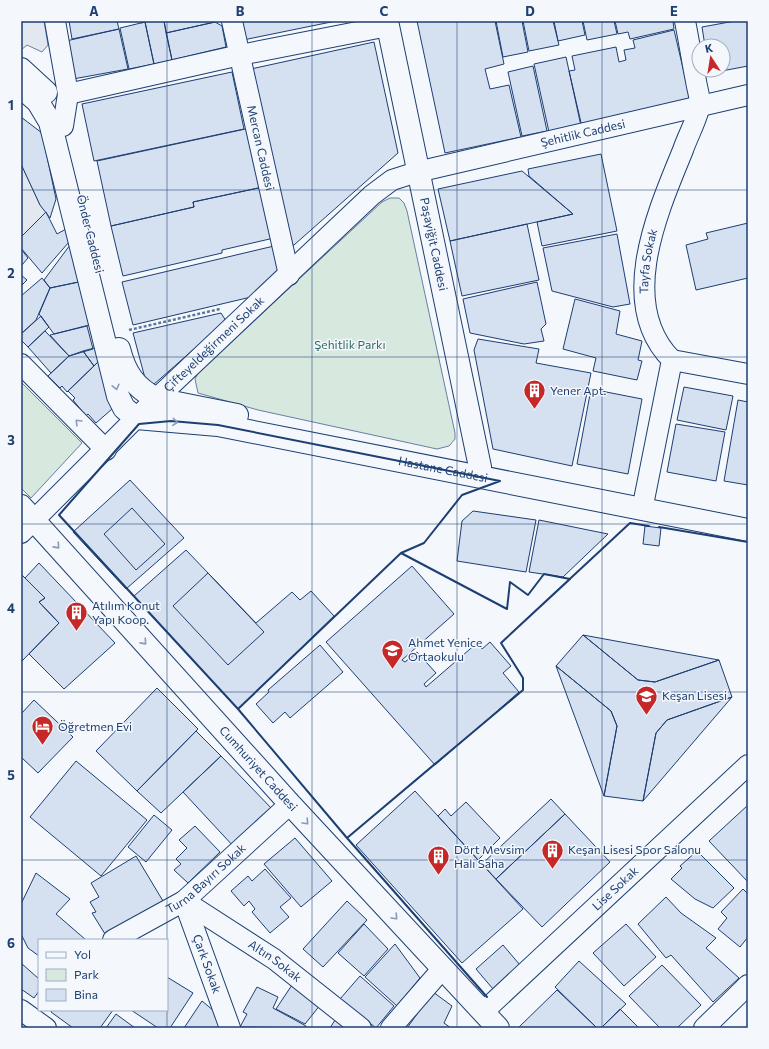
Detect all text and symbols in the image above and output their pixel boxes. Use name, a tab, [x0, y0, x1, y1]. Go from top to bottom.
text: A	[89, 3, 99, 19]
text: B	[236, 3, 245, 19]
text: C	[380, 3, 389, 19]
text: D	[525, 3, 535, 19]
text: E	[670, 3, 678, 19]
north arrow	[691, 38, 731, 78]
text: K	[704, 41, 714, 55]
text: 1	[8, 97, 14, 113]
street label: Mercan Caddesi	[245, 104, 278, 192]
street label: Şehitlik Caddesi	[539, 116, 627, 149]
street label: Önder Caddesi	[74, 193, 107, 274]
street label: Paşayiğit Caddesi	[418, 196, 451, 292]
street label: Tayfa Sokak	[636, 226, 660, 294]
text: 2	[7, 265, 15, 281]
street label: Çifteyeldeğirmeni Sokak	[160, 292, 267, 394]
park label: Şehitlik Parkı	[314, 337, 386, 351]
building icon: Yener Apt.	[522, 378, 548, 411]
one-way arrow	[111, 383, 120, 390]
place label: Yener Apt.	[550, 383, 607, 397]
one-way arrow	[172, 417, 178, 426]
one-way arrow	[75, 419, 83, 427]
text: 3	[7, 432, 15, 448]
street label: Hastane Caddesi	[397, 453, 489, 484]
one-way arrow	[52, 541, 59, 548]
place label: Atılım Konut Yapı Koop.	[92, 598, 160, 626]
text: 4	[7, 600, 15, 616]
building icon: Atılım Konut Yapı Koop.	[64, 600, 90, 633]
place label: Ahmet Yenice Ortaokulu	[408, 635, 482, 663]
one-way arrow	[139, 637, 146, 645]
school or university icon: Ahmet Yenice Ortaokulu	[379, 637, 405, 670]
school or university icon: Keşan Lisesi	[633, 683, 659, 716]
place label: Keşan Lisesi	[662, 688, 727, 702]
hotel icon: Öğretmen Evi	[29, 714, 55, 747]
place label: Öğretmen Evi	[58, 719, 132, 733]
street label: Cumhuriyet Caddesi	[217, 723, 301, 813]
text: 5	[7, 767, 15, 783]
one-way arrow	[301, 817, 309, 825]
building icon: Keşan Lisesi Spor Salonu	[540, 837, 566, 870]
street label: Turna Bayırı Sokak	[163, 840, 248, 916]
place label: Dört Mevsim Halı Saha	[454, 842, 525, 870]
place label: Keşan Lisesi Spor Salonu	[568, 842, 701, 856]
building icon: Dört Mevsim Halı Saha	[426, 844, 452, 877]
street label: Lise Sokak	[589, 863, 641, 913]
one-way arrow	[390, 912, 397, 920]
street label: Çark Sokak	[191, 932, 225, 995]
text: 6	[7, 935, 15, 951]
street label: Altın Sokak	[246, 937, 305, 984]
legend	[38, 939, 168, 1011]
text: Yol	[74, 947, 91, 961]
text: Park	[74, 967, 100, 981]
text: Bina	[74, 987, 98, 1001]

